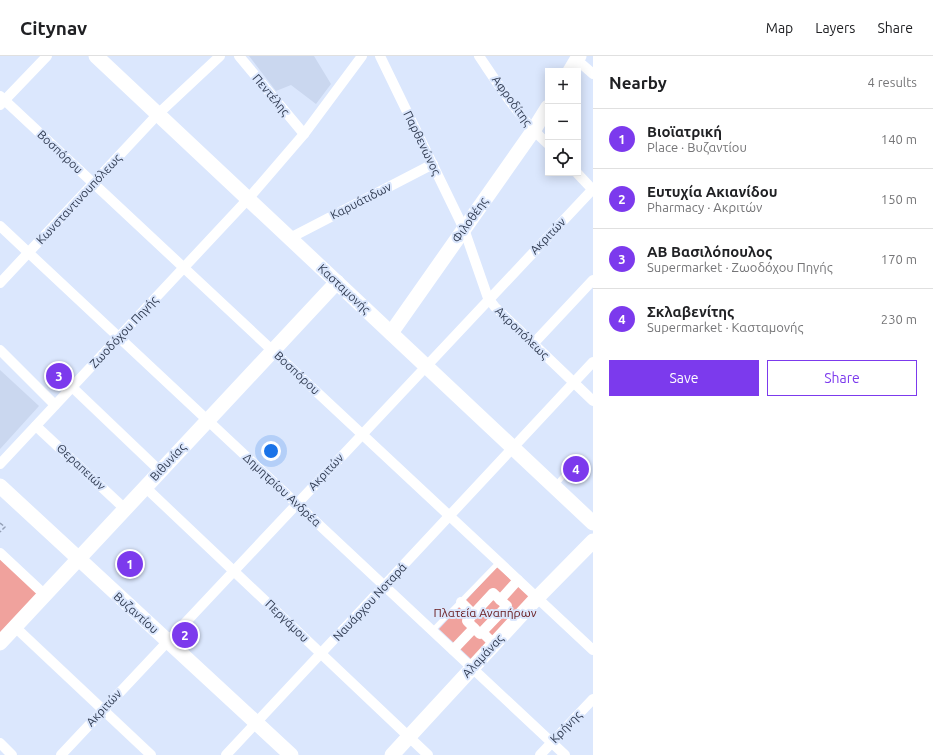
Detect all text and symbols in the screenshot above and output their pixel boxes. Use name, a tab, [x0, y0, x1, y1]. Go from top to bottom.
text: Citynav	[20, 17, 87, 39]
text: Map	[766, 20, 793, 36]
text: Layers	[815, 20, 855, 36]
text: Share	[877, 20, 913, 36]
map controls	[545, 68, 581, 176]
button: +	[545, 68, 581, 104]
street label: Πεντέλης	[250, 71, 293, 119]
street label: Αφροδίτης	[489, 73, 535, 129]
text: Nearby	[609, 73, 667, 92]
text: 4 results	[867, 75, 917, 89]
button: −	[545, 104, 581, 140]
street label: Παρθενώνος	[400, 109, 444, 178]
text: Βιοϊατρική	[647, 123, 722, 140]
street label: Βοσπόρου	[35, 127, 86, 176]
text: 1	[618, 132, 626, 146]
text: 140 m	[881, 132, 917, 146]
button: locate	[545, 140, 581, 176]
text: Place · Βυζαντίου	[647, 140, 747, 154]
street label: Κωνσταντινουπόλεως	[34, 151, 125, 247]
street label: Καρυάτιδων	[328, 180, 394, 221]
text: Ευτυχία Ακιανίδου	[647, 183, 778, 200]
text: 2	[618, 192, 626, 206]
text: 150 m	[881, 192, 917, 206]
street label: Φιλοθέης	[449, 194, 491, 245]
text: Pharmacy · Ακριτών	[647, 200, 762, 214]
street label: Ακριτών	[527, 215, 568, 256]
text: ΑΒ Βασιλόπουλος	[647, 243, 772, 260]
text: 3	[618, 252, 626, 266]
text: 170 m	[881, 252, 917, 266]
text: Supermarket · Ζωοδόχου Πηγής	[647, 260, 833, 274]
street label: Κασταμονής	[315, 261, 373, 317]
street label: Ζωοδόχου Πηγής	[87, 293, 161, 371]
text: Σκλαβενίτης	[647, 303, 734, 320]
street label: Ακροπόλεως	[492, 304, 552, 363]
text: 4	[618, 312, 626, 326]
text: 230 m	[881, 312, 917, 326]
text: Supermarket · Κασταμονής	[647, 320, 803, 334]
street label: Βοσπόρου	[272, 348, 323, 397]
button: Save	[609, 360, 759, 396]
button: Share	[767, 360, 917, 396]
pin: 3	[46, 361, 72, 391]
street label: Βιθυνίας	[147, 440, 189, 484]
street label: Θεραπειών	[54, 441, 108, 492]
your location	[261, 441, 281, 461]
street label: Δημητρίου Ανδρέα	[241, 450, 324, 529]
street label: Ακριτών	[305, 451, 346, 493]
pin: 4	[563, 454, 589, 484]
pin: 1	[117, 549, 143, 579]
street label: Ναυάρχου Νοταρά	[330, 560, 409, 643]
street label: Βυζαντίου	[112, 589, 161, 636]
street label: Περγάμου	[263, 597, 312, 644]
park label: Πλατεία Αναπήρων	[434, 606, 537, 619]
pin: 2	[172, 620, 198, 650]
street label: Αλαμάνας	[460, 631, 507, 680]
street label: Ακριτών	[83, 687, 124, 729]
street label: Κρήνης	[547, 708, 585, 746]

